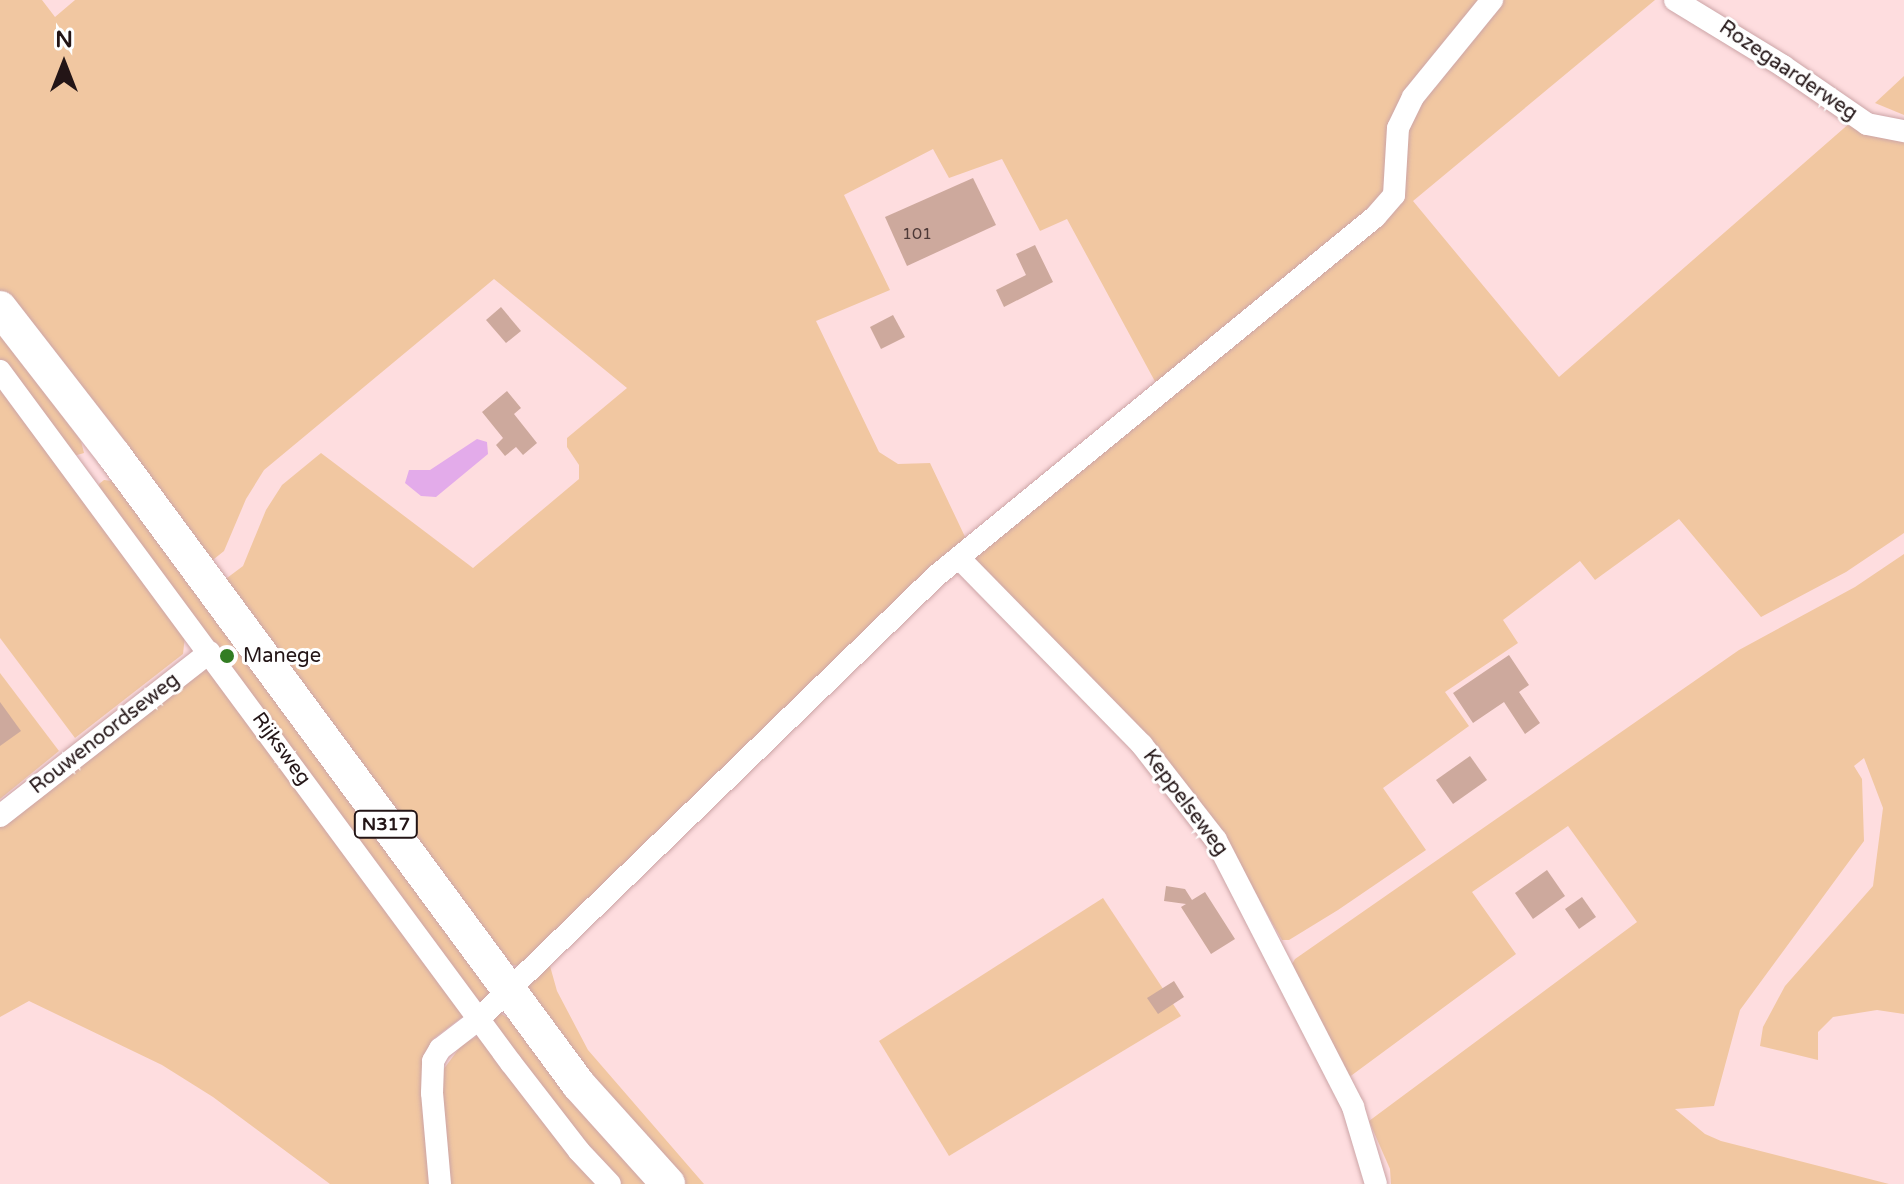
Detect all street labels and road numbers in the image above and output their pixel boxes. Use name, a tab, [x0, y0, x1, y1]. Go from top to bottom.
street label: Rozegaarderweg	[1714, 16, 1862, 126]
street label: Rouwenoordseweg	[26, 668, 184, 800]
street label: Rijksweg	[247, 708, 315, 790]
street label: Keppelseweg	[1137, 745, 1233, 861]
road number: N317	[352, 810, 420, 838]

